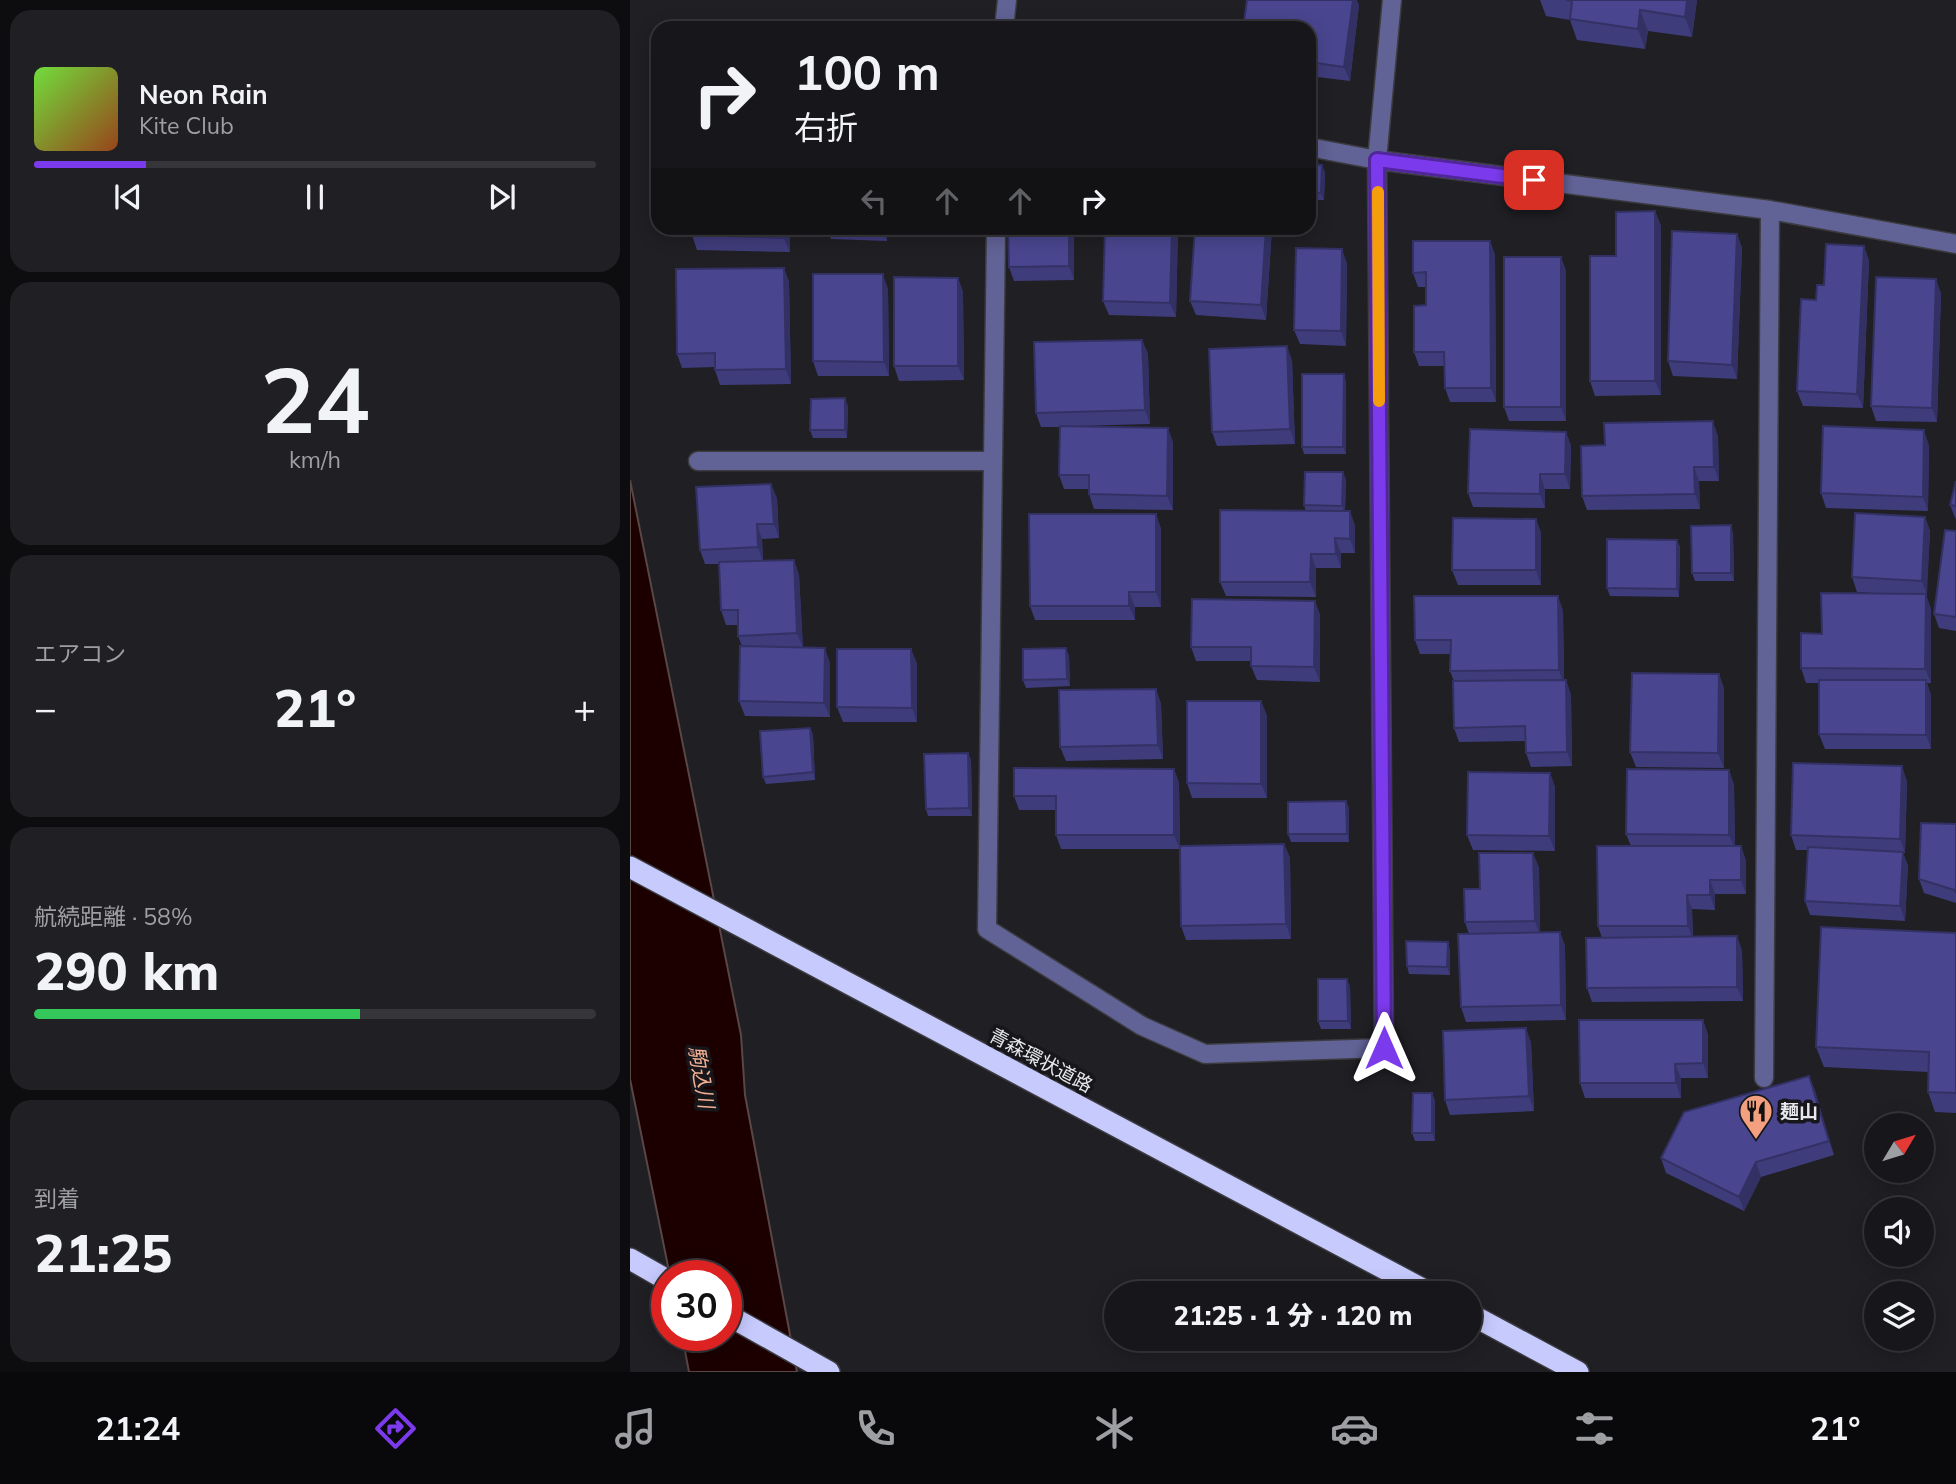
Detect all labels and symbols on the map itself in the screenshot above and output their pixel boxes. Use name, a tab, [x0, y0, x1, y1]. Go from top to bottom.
pin	[1504, 150, 1564, 210]
position arrow	[1347, 1011, 1421, 1085]
street label: 青森環状道路	[985, 1023, 1097, 1097]
water label: 駒込川	[684, 1044, 721, 1112]
restaurant icon: 麺山	[1737, 1092, 1775, 1141]
place label: 麺山	[1780, 1099, 1818, 1123]
north arrow	[1864, 1113, 1934, 1183]
speed limit sign: 30	[651, 1260, 742, 1351]

